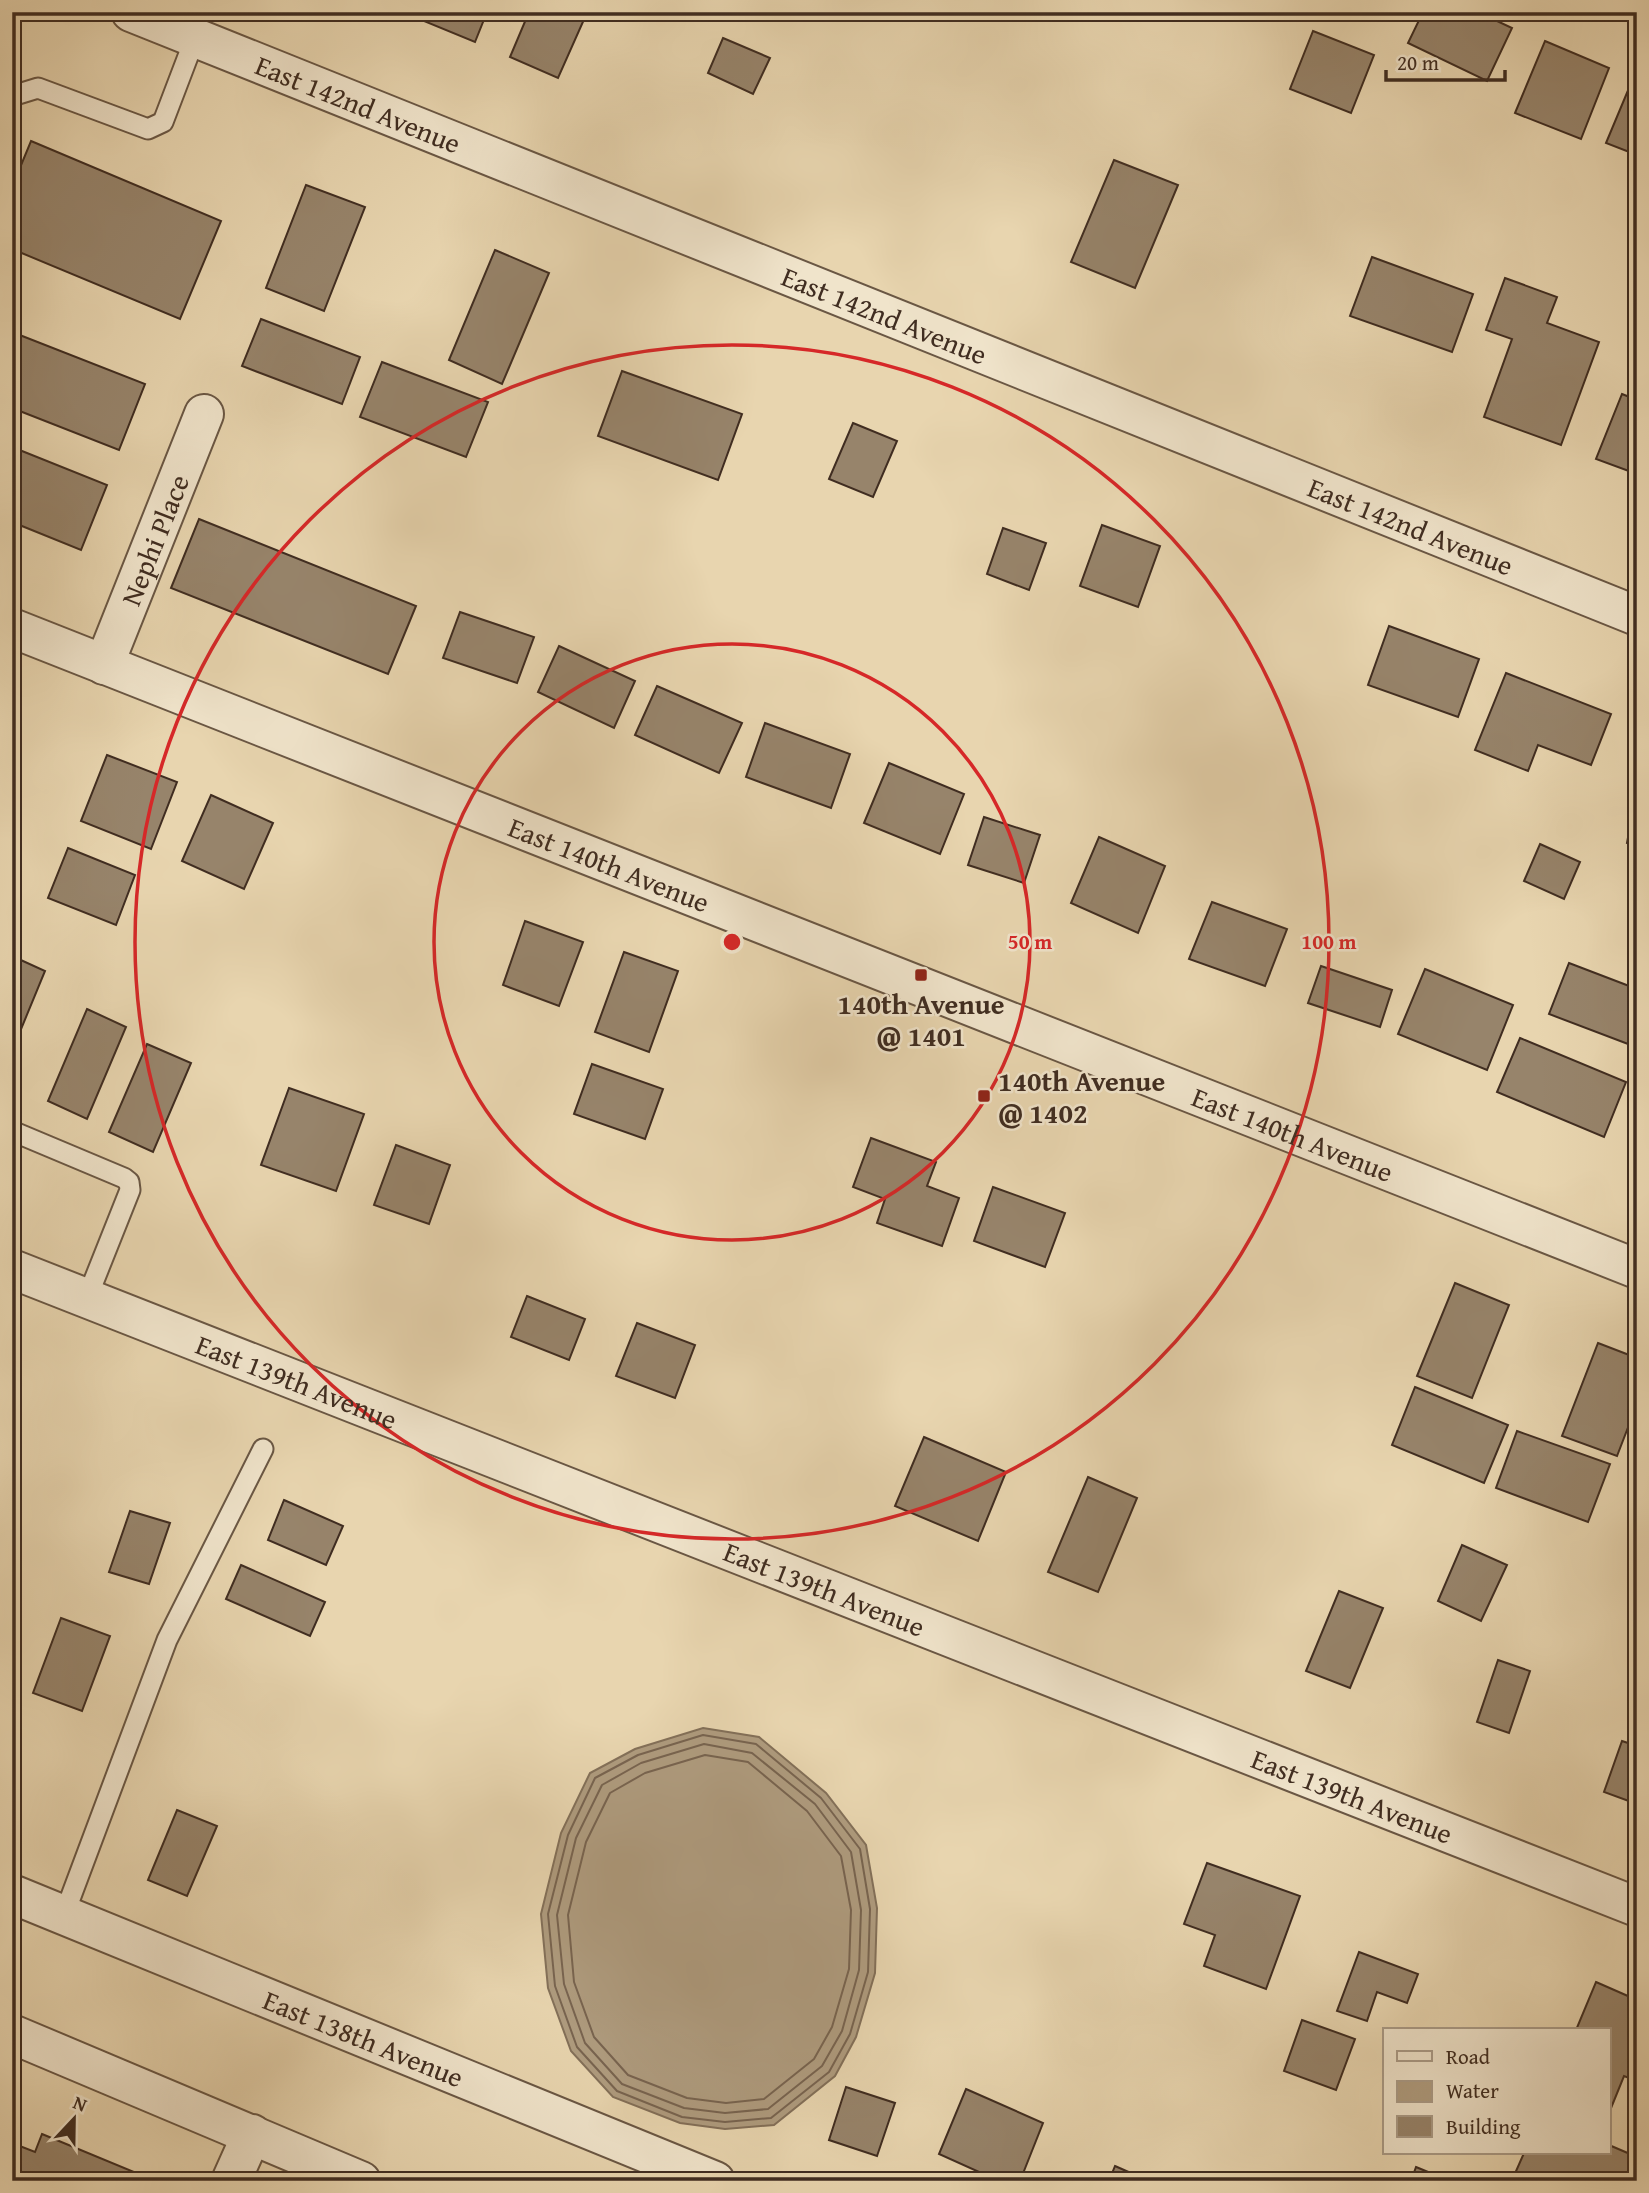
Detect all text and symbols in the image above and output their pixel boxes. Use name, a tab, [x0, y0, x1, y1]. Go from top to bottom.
scale bar	[1386, 38, 1506, 82]
street label: East 142nd Avenue	[250, 44, 467, 163]
text: 20 m	[1397, 47, 1439, 78]
street label: East 142nd Avenue	[776, 255, 993, 374]
street label: East 142nd Avenue	[1302, 466, 1520, 585]
street label: Nephi Place	[109, 468, 199, 611]
street label: East 140th Avenue	[503, 805, 716, 922]
text: 50 m	[1008, 926, 1052, 957]
text: 100 m	[1301, 926, 1357, 957]
centre of rings	[720, 930, 744, 954]
marker: 140th Avenue @ 1401	[913, 967, 929, 983]
place label: 140th Avenue @ 1401	[837, 983, 1005, 1056]
place label: 140th Avenue @ 1402	[998, 1060, 1165, 1133]
street label: East 140th Avenue	[1186, 1075, 1400, 1191]
marker: 140th Avenue @ 1402	[976, 1088, 992, 1104]
street label: East 139th Avenue	[190, 1323, 403, 1439]
street label: East 139th Avenue	[718, 1530, 931, 1646]
street label: East 139th Avenue	[1246, 1737, 1459, 1853]
street label: East 138th Avenue	[257, 1978, 470, 2097]
legend	[1383, 2028, 1610, 2154]
text: Road	[1446, 2041, 1491, 2072]
text: Water	[1446, 2075, 1499, 2106]
north arrow	[38, 2084, 108, 2154]
text: N	[69, 2088, 92, 2119]
text: Building	[1446, 2111, 1521, 2142]

